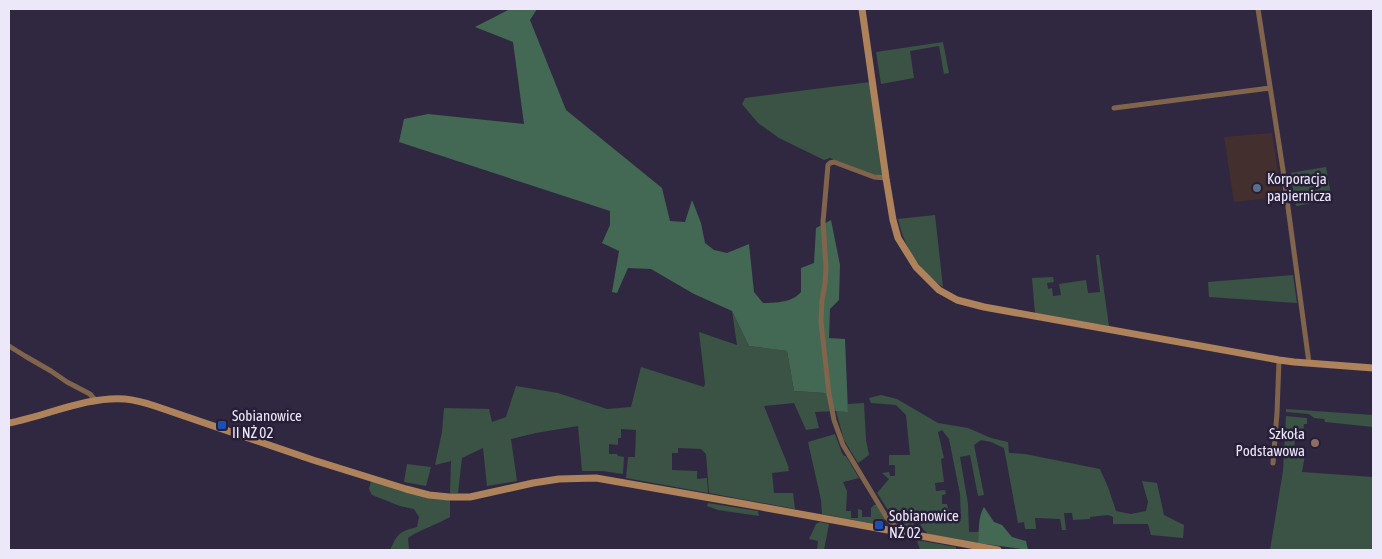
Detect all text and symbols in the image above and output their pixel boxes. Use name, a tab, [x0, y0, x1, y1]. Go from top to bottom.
place label: Korporacja papiernicza	[1267, 170, 1332, 204]
marker: Korporacja papiernicza	[1251, 182, 1263, 194]
place label: Sobianowice II NŻ 02	[232, 407, 302, 441]
marker: Sobianowice II NŻ 02	[216, 419, 228, 431]
place label: Szkoła Podstawowa	[1236, 425, 1305, 459]
marker: Szkoła Podstawowa	[1309, 437, 1321, 449]
place label: Sobianowice NŻ 02	[889, 507, 959, 541]
marker: Sobianowice NŻ 02	[873, 519, 885, 531]

